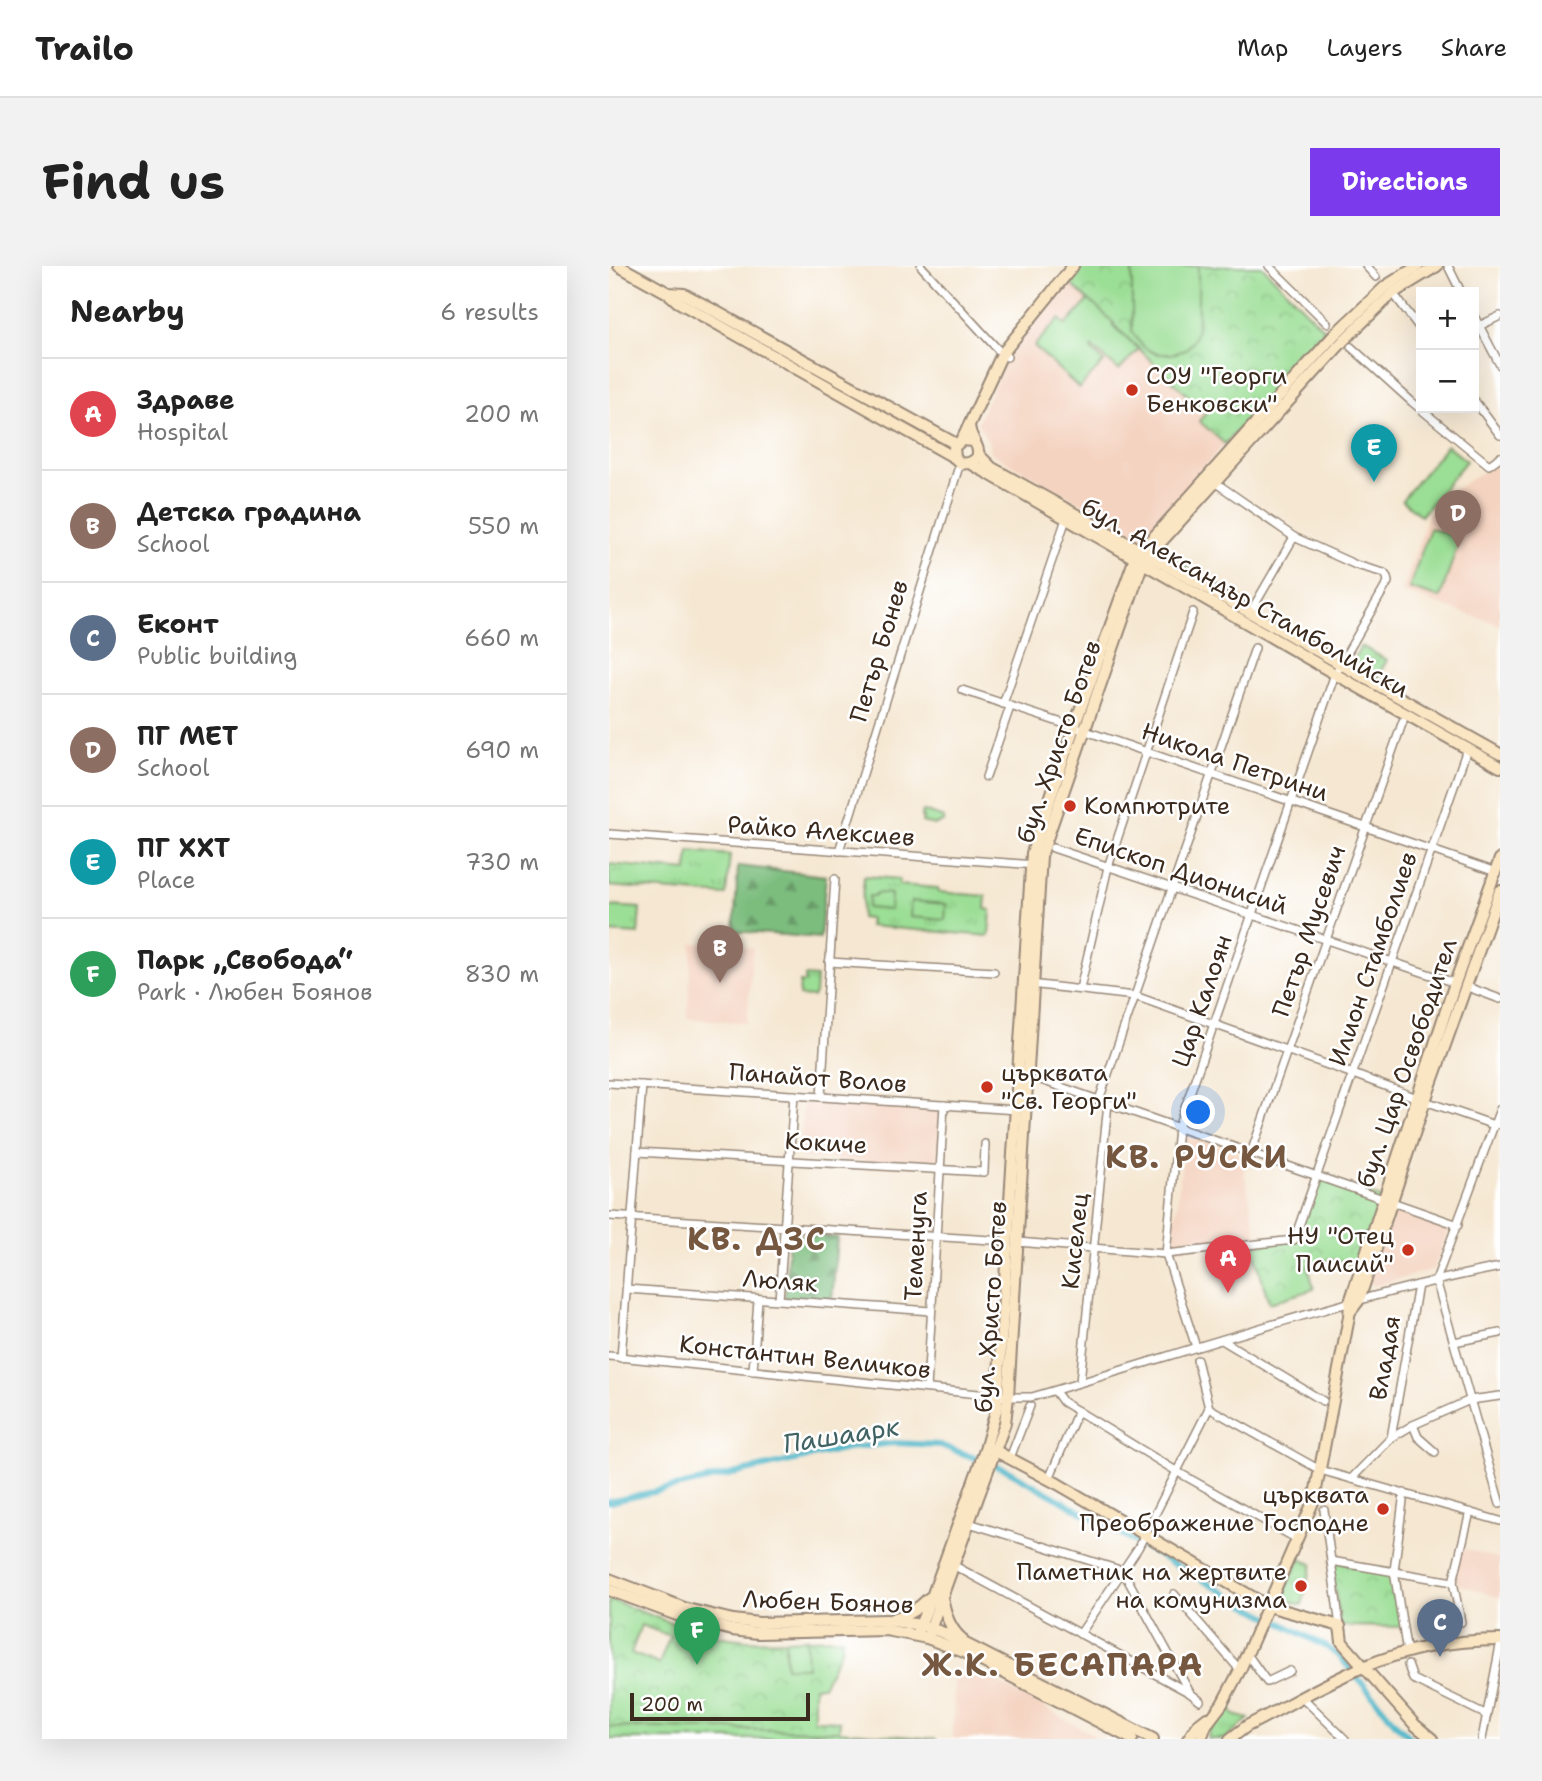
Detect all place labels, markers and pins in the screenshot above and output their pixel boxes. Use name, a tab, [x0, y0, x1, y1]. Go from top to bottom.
place label: СОУ "Георги Бенковски"	[1146, 360, 1287, 420]
marker: СОУ "Георги Бенковски"	[1124, 382, 1140, 398]
pin: E	[1351, 424, 1397, 482]
pin: D	[1435, 490, 1481, 548]
place label: Компютрите	[1084, 790, 1230, 822]
marker: Компютрите	[1062, 798, 1078, 814]
pin: B	[697, 925, 743, 983]
place label: църквата "Св. Георги"	[1001, 1057, 1137, 1117]
marker: църквата "Св. Георги"	[979, 1079, 995, 1095]
place label: НУ "Отец Паисий"	[1287, 1220, 1394, 1280]
pin: A	[1205, 1235, 1251, 1293]
marker: НУ "Отец Паисий"	[1400, 1242, 1416, 1258]
place label: църквата Преображение Господне	[1080, 1479, 1369, 1539]
marker: църквата Преображение Господне	[1375, 1501, 1391, 1517]
place label: Паметник на жертвите на комунизма	[1017, 1556, 1287, 1616]
marker: Паметник на жертвите на комунизма	[1293, 1578, 1309, 1594]
pin: C	[1417, 1599, 1463, 1657]
pin: F	[674, 1607, 720, 1665]

